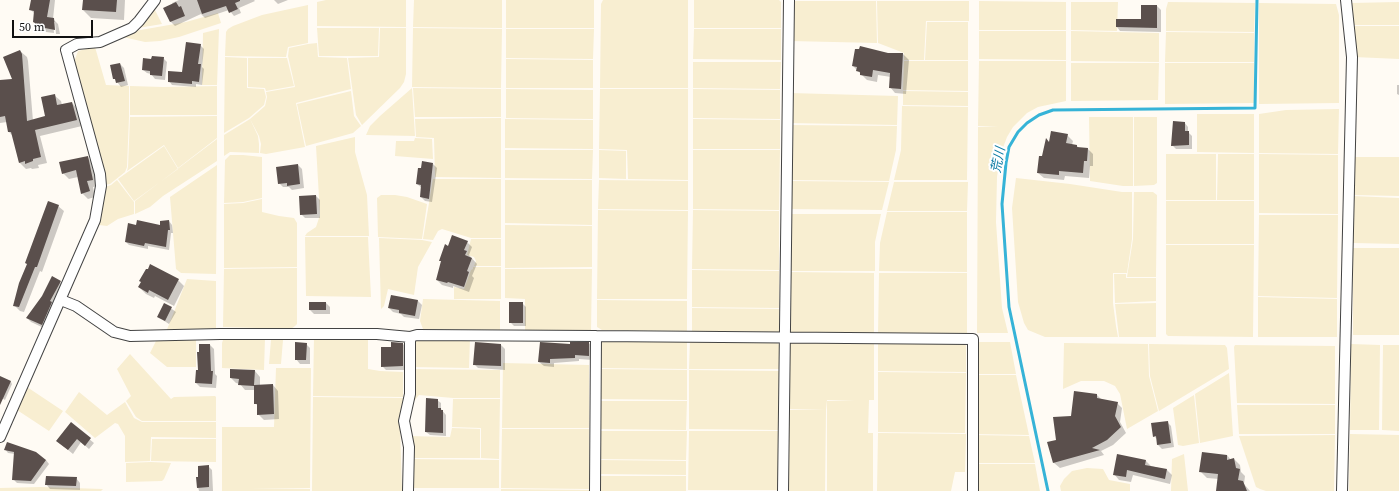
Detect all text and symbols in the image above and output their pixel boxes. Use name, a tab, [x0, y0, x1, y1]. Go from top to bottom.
scale bar	[14, 12, 95, 38]
text: 50 m	[19, 19, 45, 35]
water label: 荒川	[989, 146, 1009, 174]

